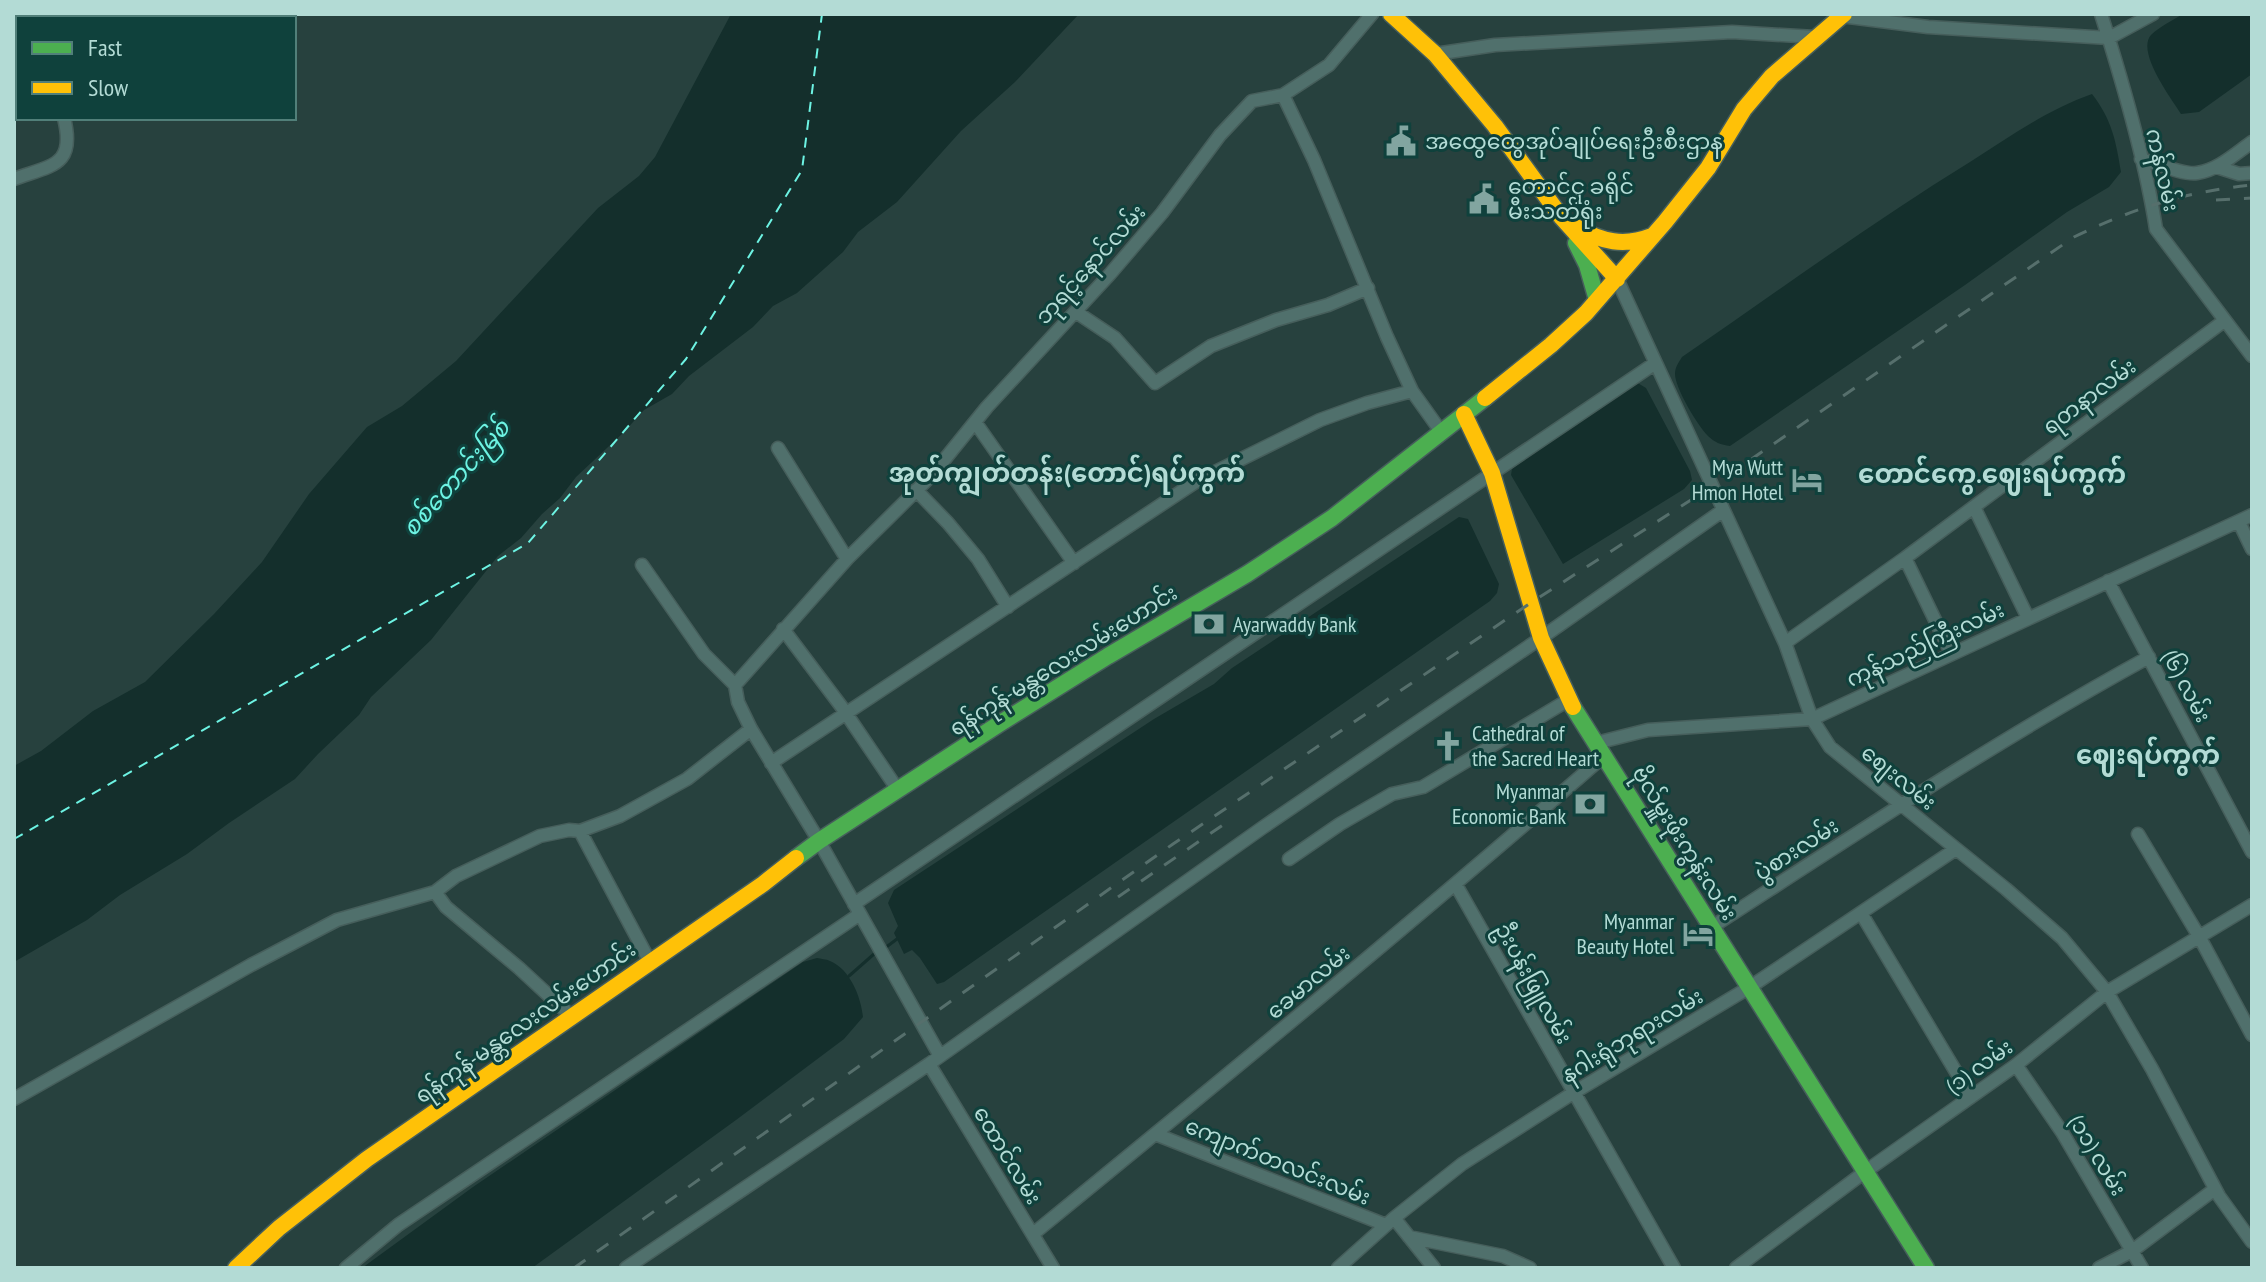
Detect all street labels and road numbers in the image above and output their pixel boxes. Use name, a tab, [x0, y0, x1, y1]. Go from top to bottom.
street label: ကန်လမ်း	[2136, 125, 2187, 215]
street label: ဘုရင့်နောင်လမ်း	[1028, 198, 1154, 332]
street label: ရတနာလမ်း	[2036, 351, 2144, 443]
street label: ရန်ကုန်-မန္တလေးလမ်းဟောင်း	[943, 577, 1184, 745]
street label: ကုန်သည်ကြီးလမ်း	[1841, 594, 2010, 696]
street label: (၆) လမ်း	[2156, 645, 2219, 727]
street label: စျေးလမ်း	[1852, 737, 1943, 820]
street label: ဗိုလ်မှူးဖိုးကွန်းလမ်း	[1623, 760, 1745, 927]
street label: ပွဲစားလမ်း	[1748, 811, 1845, 889]
street label: ဦးပန်းဖြူလမ်း	[1486, 917, 1580, 1051]
street label: ရန်ကုန်-မန္တလေးလမ်းဟောင်း	[408, 934, 643, 1112]
street label: ခေမာလမ်း	[1260, 938, 1356, 1025]
street label: နဂါးရုံဘုရားလမ်း	[1556, 981, 1710, 1092]
street label: (၁) လမ်း	[1939, 1032, 2018, 1100]
street label: ထောင်လမ်း	[968, 1100, 1049, 1209]
street label: (၁၁) လမ်း	[2063, 1109, 2134, 1201]
street label: ကျောက်တလင်းလမ်း	[1179, 1110, 1375, 1216]

